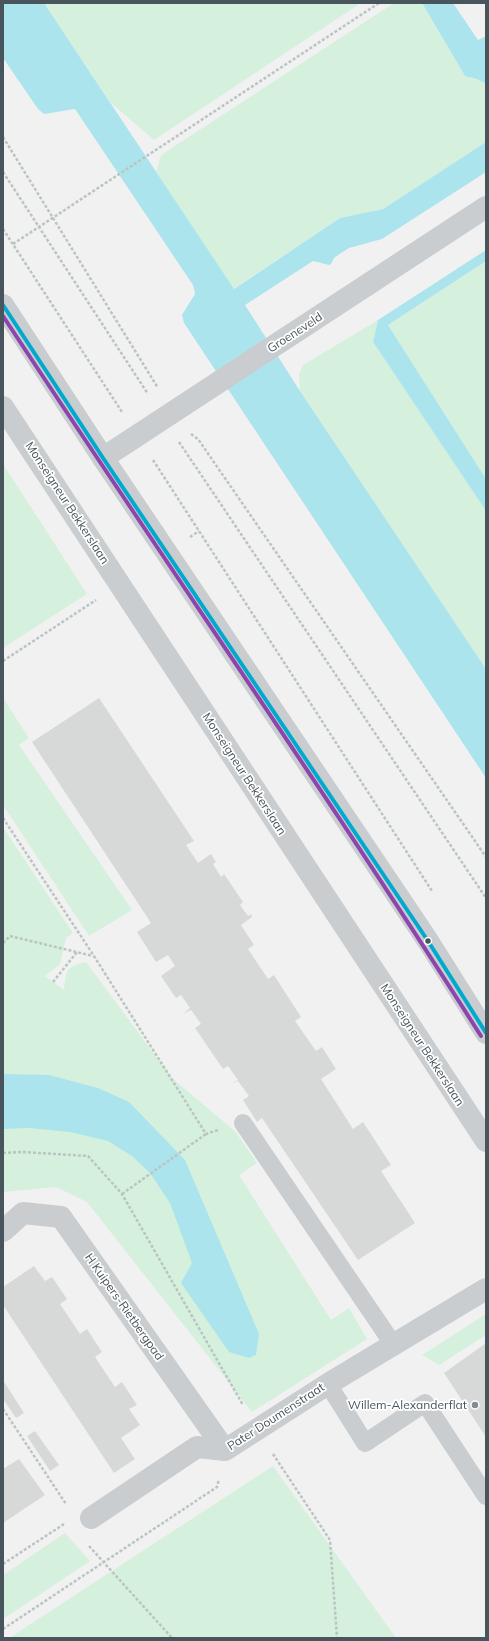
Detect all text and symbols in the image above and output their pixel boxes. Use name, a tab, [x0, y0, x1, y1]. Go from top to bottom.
street label: Groeneveld	[265, 310, 325, 356]
street label: Monseigneur Bekkerslaan	[22, 439, 112, 567]
street label: Monseigneur Bekkerslaan	[199, 710, 289, 838]
unlabelled marker	[423, 936, 433, 946]
street label: Monseigneur Bekkerslaan	[377, 981, 467, 1109]
street label: H Kuipers-Rietbergpad	[82, 1251, 166, 1363]
street label: Pater Doumenstraat	[225, 1380, 327, 1454]
place label: Willem-Alexanderflat	[348, 1398, 467, 1412]
marker: Willem-Alexanderflat	[470, 1400, 480, 1410]

